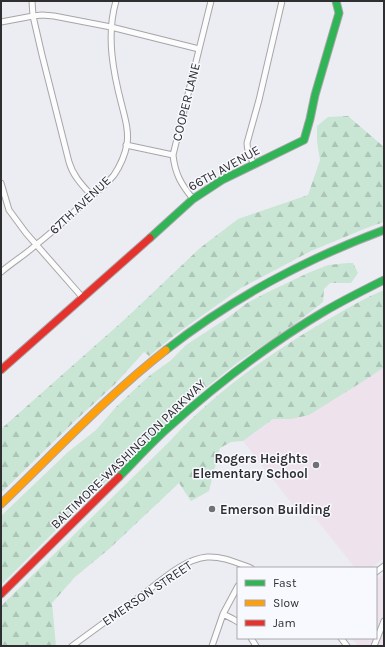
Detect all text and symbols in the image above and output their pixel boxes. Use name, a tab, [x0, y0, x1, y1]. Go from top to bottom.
street label: COOPER LANE	[169, 61, 203, 143]
street label: 66TH AVENUE	[186, 142, 262, 194]
street label: 67TH AVENUE	[46, 173, 114, 237]
street label: BALTIMORE-WASHINGTON PARKWAY	[48, 376, 208, 532]
place label: Rogers Heights Elementary School	[193, 451, 308, 481]
marker: Rogers Heights Elementary School	[311, 460, 321, 470]
place label: Emerson Building	[220, 502, 331, 517]
marker: Emerson Building	[207, 504, 217, 514]
street label: EMERSON STREET	[99, 557, 195, 629]
legend	[237, 567, 377, 639]
text: Fast	[273, 576, 297, 590]
text: Slow	[273, 596, 299, 610]
text: Jam	[273, 616, 296, 630]

